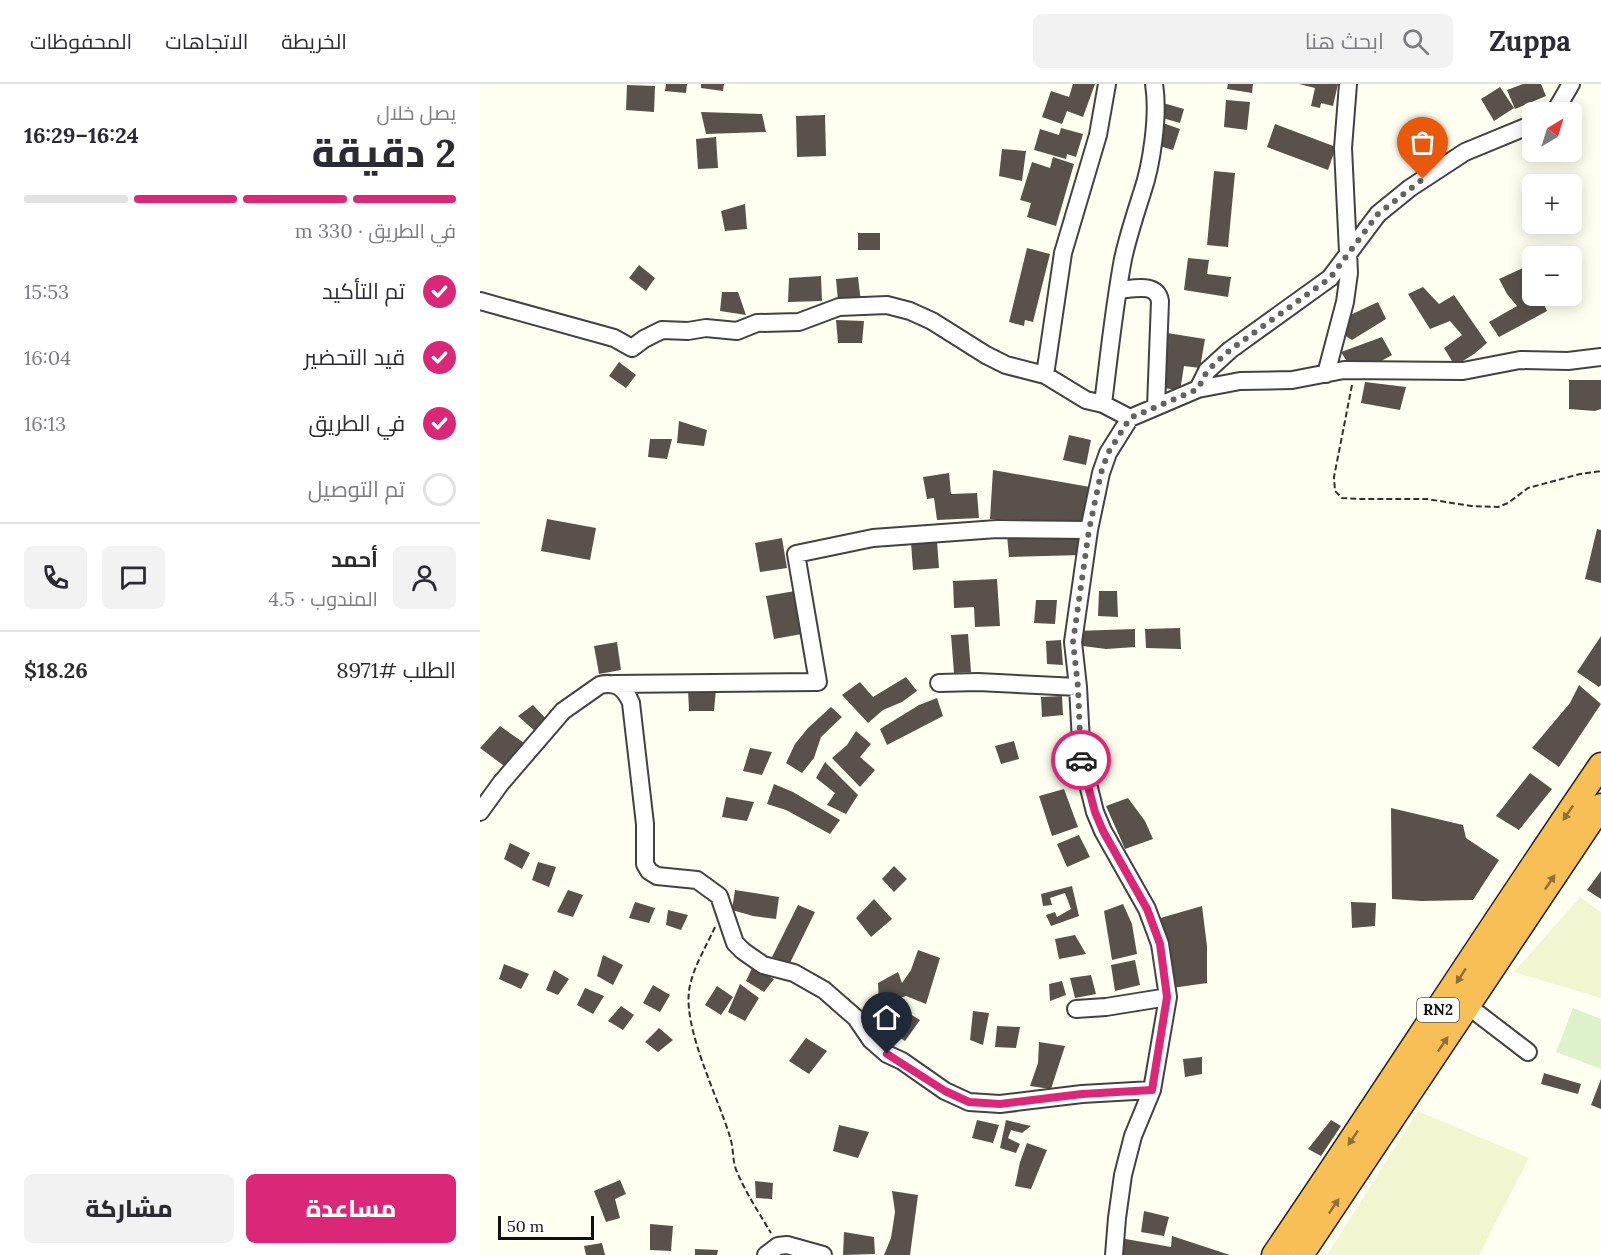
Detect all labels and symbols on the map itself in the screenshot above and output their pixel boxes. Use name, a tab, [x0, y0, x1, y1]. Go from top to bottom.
north arrow	[1522, 102, 1582, 162]
pin	[1397, 117, 1448, 179]
courier	[1051, 730, 1111, 790]
one-way arrow	[1563, 805, 1574, 821]
one-way arrow	[1545, 874, 1556, 890]
one-way arrow	[1455, 967, 1466, 984]
pin	[861, 992, 912, 1054]
road number: RN2	[1417, 998, 1459, 1022]
one-way arrow	[1437, 1036, 1448, 1053]
one-way arrow	[1347, 1130, 1359, 1146]
one-way arrow	[1328, 1199, 1340, 1215]
scale bar	[498, 1213, 594, 1240]

